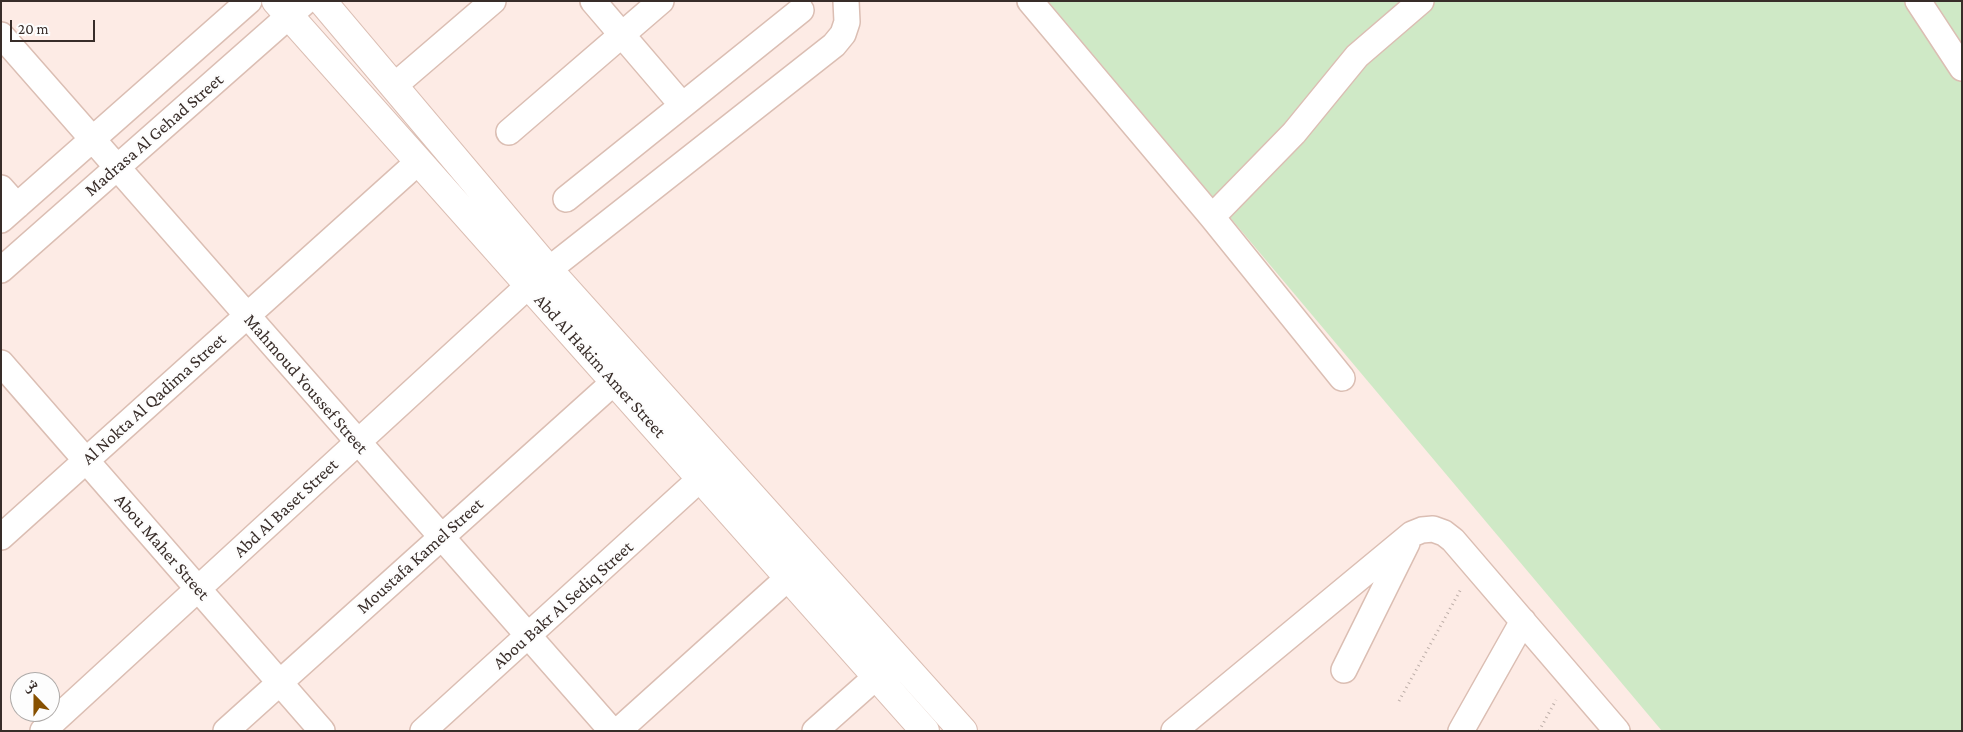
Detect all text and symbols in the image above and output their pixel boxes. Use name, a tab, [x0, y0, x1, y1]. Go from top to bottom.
scale bar	[12, 10, 98, 42]
text: 20 m	[18, 21, 49, 37]
street label: Madrasa Al Gehad Street	[80, 69, 228, 201]
street label: Abd Al Hakim Amer Street	[530, 290, 670, 442]
street label: Mahmoud Youssef Street	[239, 310, 373, 458]
street label: Al Nokta Al Qadima Street	[78, 329, 230, 469]
street label: Abd Al Baset Street	[229, 454, 343, 562]
street label: Abou Maher Street	[110, 489, 214, 605]
street label: Moustafa Kamel Street	[352, 493, 488, 619]
street label: Abou Bakr Al Sediq Street	[488, 536, 638, 674]
north arrow	[10, 672, 60, 722]
text: ش	[20, 674, 40, 694]

